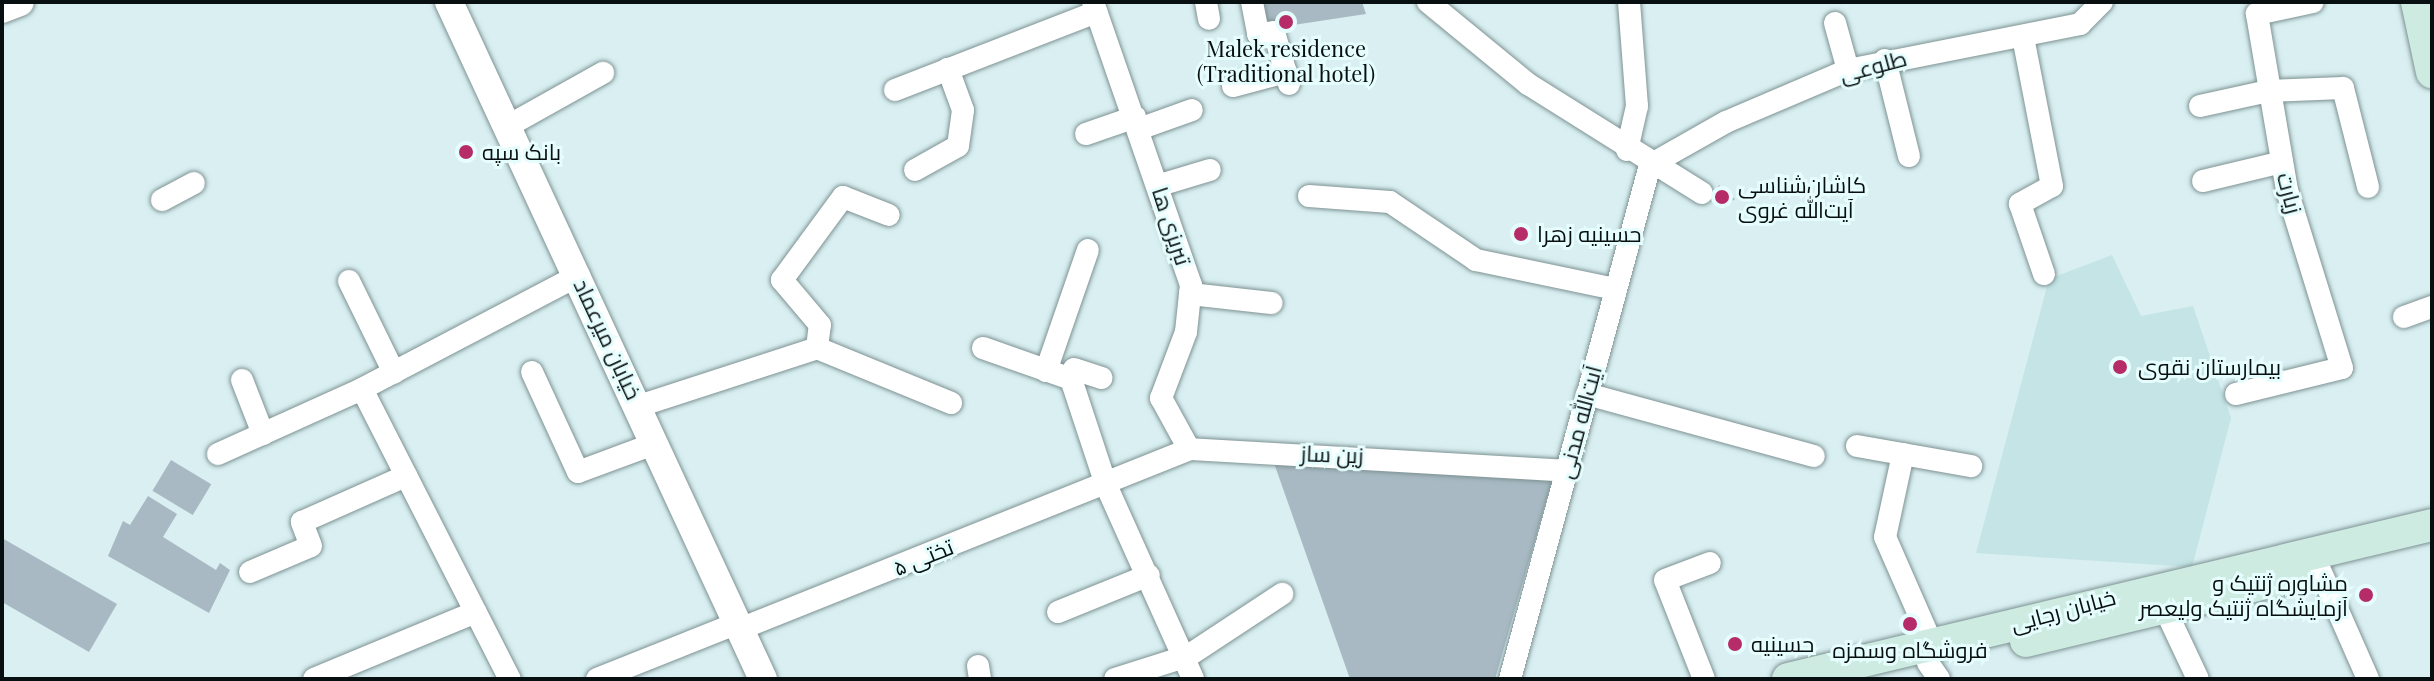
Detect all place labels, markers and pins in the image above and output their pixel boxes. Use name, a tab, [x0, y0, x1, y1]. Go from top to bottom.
marker: Malek residence (Traditional hotel)	[1277, 13, 1295, 31]
place label: Malek residence (Traditional hotel)	[1197, 35, 1375, 86]
place label: بانک سپه	[482, 139, 561, 165]
marker: بانک سپه	[457, 143, 475, 161]
place label: کاشان‌شناسی آیت‌الله غروی	[1738, 171, 1866, 222]
marker: کاشان‌شناسی آیت‌الله غروی	[1713, 188, 1731, 206]
place label: حسینیه زهرا	[1537, 221, 1642, 247]
marker: حسینیه زهرا	[1512, 225, 1530, 243]
place label: بیمارستان نقوی	[2138, 354, 2281, 380]
marker: بیمارستان نقوی	[2109, 356, 2131, 378]
place label: مشاوره ژنتیک و آزمایشگاه ژنتیک ولیعصر	[2139, 569, 2348, 620]
marker: مشاوره ژنتیک و آزمایشگاه ژنتیک ولیعصر	[2355, 584, 2377, 606]
marker: فروشگاه وسمزه	[1901, 615, 1919, 633]
place label: حسینیه	[1751, 631, 1814, 657]
marker: حسینیه	[1726, 635, 1744, 653]
place label: فروشگاه وسمزه	[1832, 637, 1988, 663]

